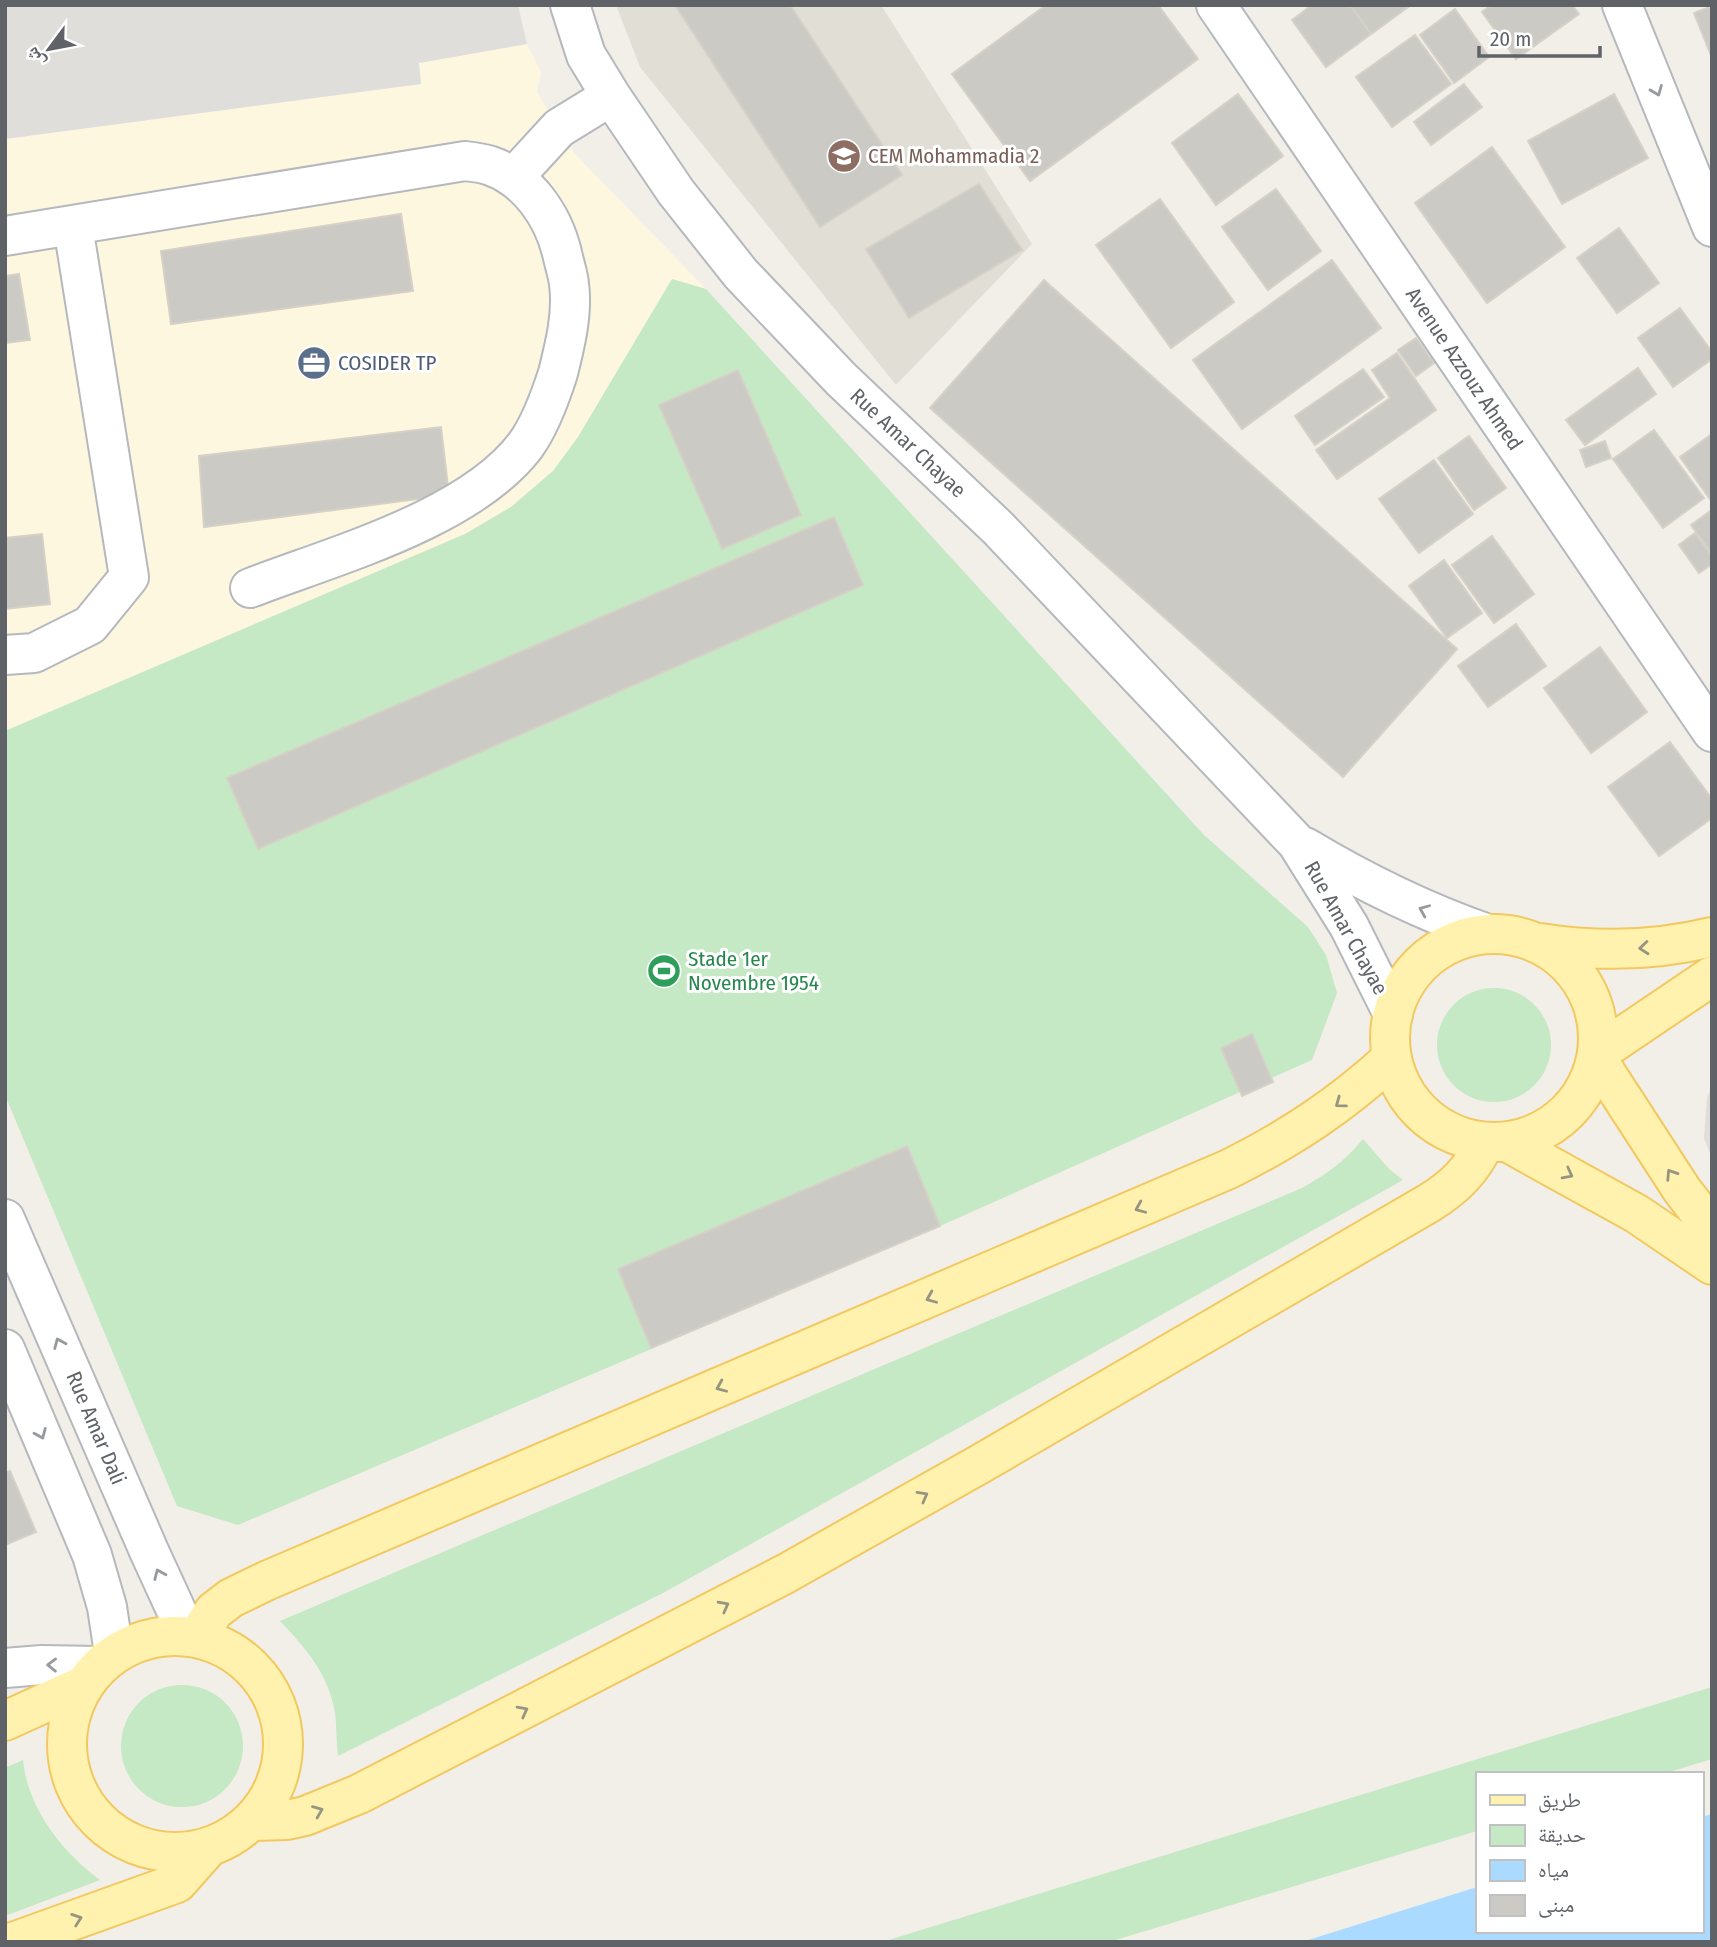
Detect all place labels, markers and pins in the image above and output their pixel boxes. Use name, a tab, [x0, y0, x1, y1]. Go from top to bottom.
school or university icon: CEM Mohammadia 2	[825, 137, 863, 175]
place label: CEM Mohammadia 2	[868, 143, 1039, 169]
office icon: COSIDER TP	[295, 344, 333, 382]
place label: COSIDER TP	[338, 350, 437, 376]
place label: Stade 1er Novembre 1954	[688, 946, 819, 996]
sports icon: Stade 1er Novembre 1954	[645, 952, 683, 990]

